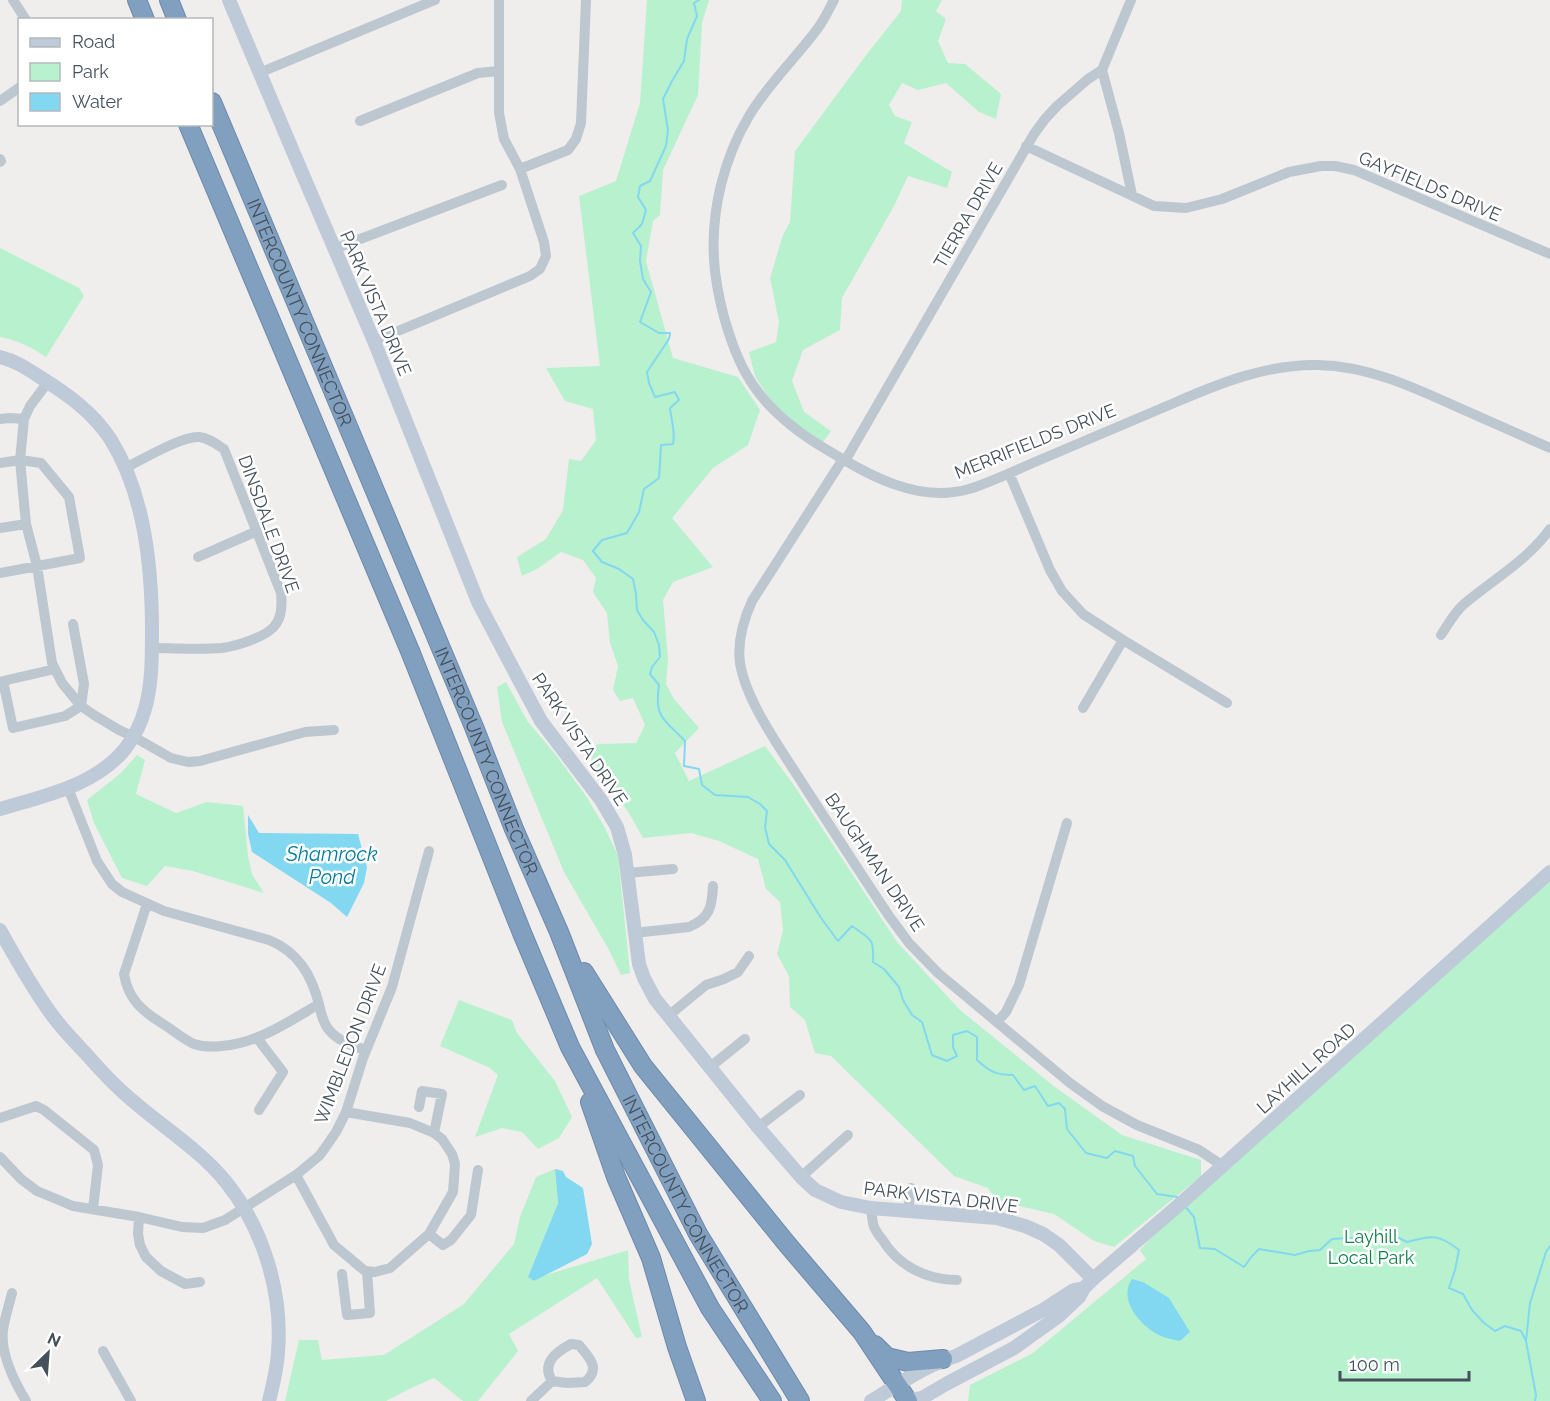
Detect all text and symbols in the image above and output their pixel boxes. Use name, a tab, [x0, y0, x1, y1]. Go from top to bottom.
legend	[18, 18, 213, 126]
text: Road	[72, 31, 115, 52]
text: Park	[72, 61, 109, 82]
text: Water	[72, 91, 123, 112]
street label: GAYFIELDS DRIVE	[1356, 147, 1504, 225]
street label: TIERRA DRIVE	[929, 158, 1007, 271]
street label: INTERCOUNTY CONNECTOR	[243, 195, 357, 429]
street label: PARK VISTA DRIVE	[336, 227, 416, 379]
street label: MERRIFIELDS DRIVE	[951, 399, 1119, 483]
street label: DINSDALE DRIVE	[234, 452, 304, 596]
street label: INTERCOUNTY CONNECTOR	[431, 644, 543, 878]
street label: PARK VISTA DRIVE	[528, 669, 632, 809]
street label: BAUGHMAN DRIVE	[821, 789, 929, 935]
water label: Shamrock Pond	[285, 842, 378, 889]
street label: WIMBLEDON DRIVE	[310, 961, 390, 1127]
street label: LAYHILL ROAD	[1252, 1018, 1360, 1118]
street label: INTERCOUNTY CONNECTOR	[619, 1091, 754, 1316]
street label: PARK VISTA DRIVE	[863, 1177, 1019, 1217]
park label: Layhill Local Park	[1328, 1226, 1415, 1268]
north arrow	[18, 1323, 78, 1383]
text: N	[45, 1329, 64, 1351]
scale bar	[1340, 1344, 1469, 1382]
text: 100 m	[1349, 1354, 1400, 1375]

